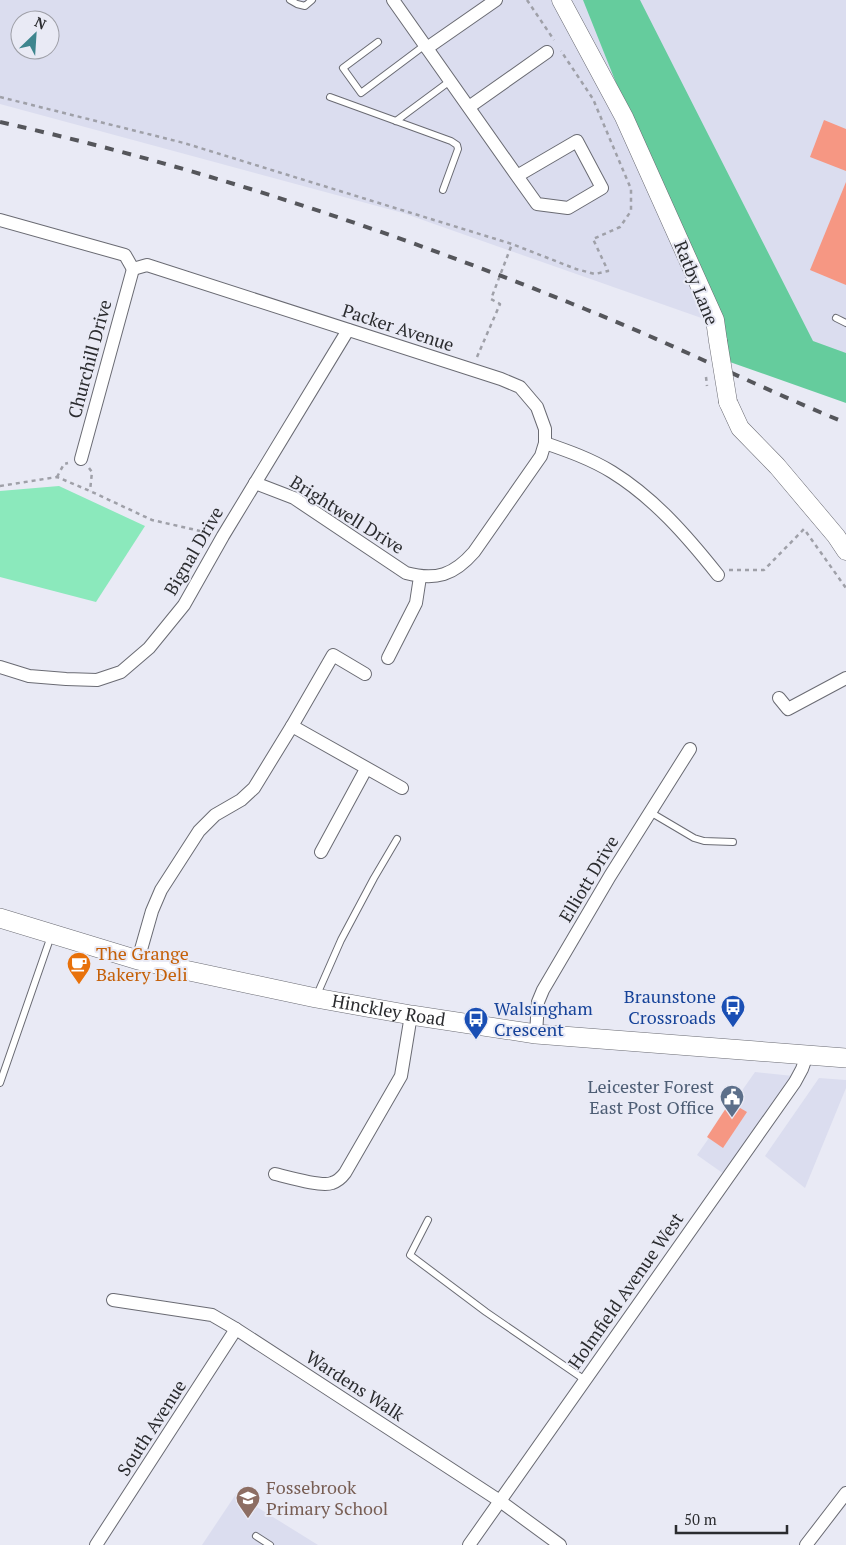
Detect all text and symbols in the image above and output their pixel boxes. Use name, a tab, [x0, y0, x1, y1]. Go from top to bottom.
north arrow	[10, 10, 60, 60]
text: N	[32, 12, 50, 34]
street label: Ratby Lane	[669, 237, 725, 328]
street label: Churchill Drive	[62, 297, 116, 421]
street label: Packer Avenue	[339, 298, 457, 356]
street label: Brightwell Drive	[286, 469, 409, 559]
street label: Bignal Drive	[158, 502, 228, 599]
street label: Elliott Drive	[553, 831, 623, 926]
place label: The Grange Bakery Deli	[96, 941, 189, 986]
cafe icon: The Grange Bakery Deli	[66, 951, 92, 985]
place label: Braunstone Crossroads	[624, 984, 716, 1029]
street label: Hinckley Road	[330, 988, 447, 1031]
bus stop icon: Braunstone Crossroads	[720, 994, 746, 1028]
place label: Walsingham Crescent	[494, 996, 593, 1041]
bus stop icon: Walsingham Crescent	[463, 1006, 489, 1040]
place label: Leicester Forest East Post Office	[588, 1074, 714, 1119]
public building icon: Leicester Forest East Post Office	[719, 1084, 745, 1118]
street label: Holmfield Avenue West	[562, 1207, 688, 1373]
street label: Wardens Walk	[302, 1344, 410, 1426]
street label: South Avenue	[111, 1375, 191, 1480]
place label: Fossebrook Primary School	[266, 1475, 388, 1520]
school or university icon: Fossebrook Primary School	[235, 1485, 261, 1519]
scale bar	[676, 1502, 787, 1534]
text: 50 m	[684, 1509, 717, 1529]

